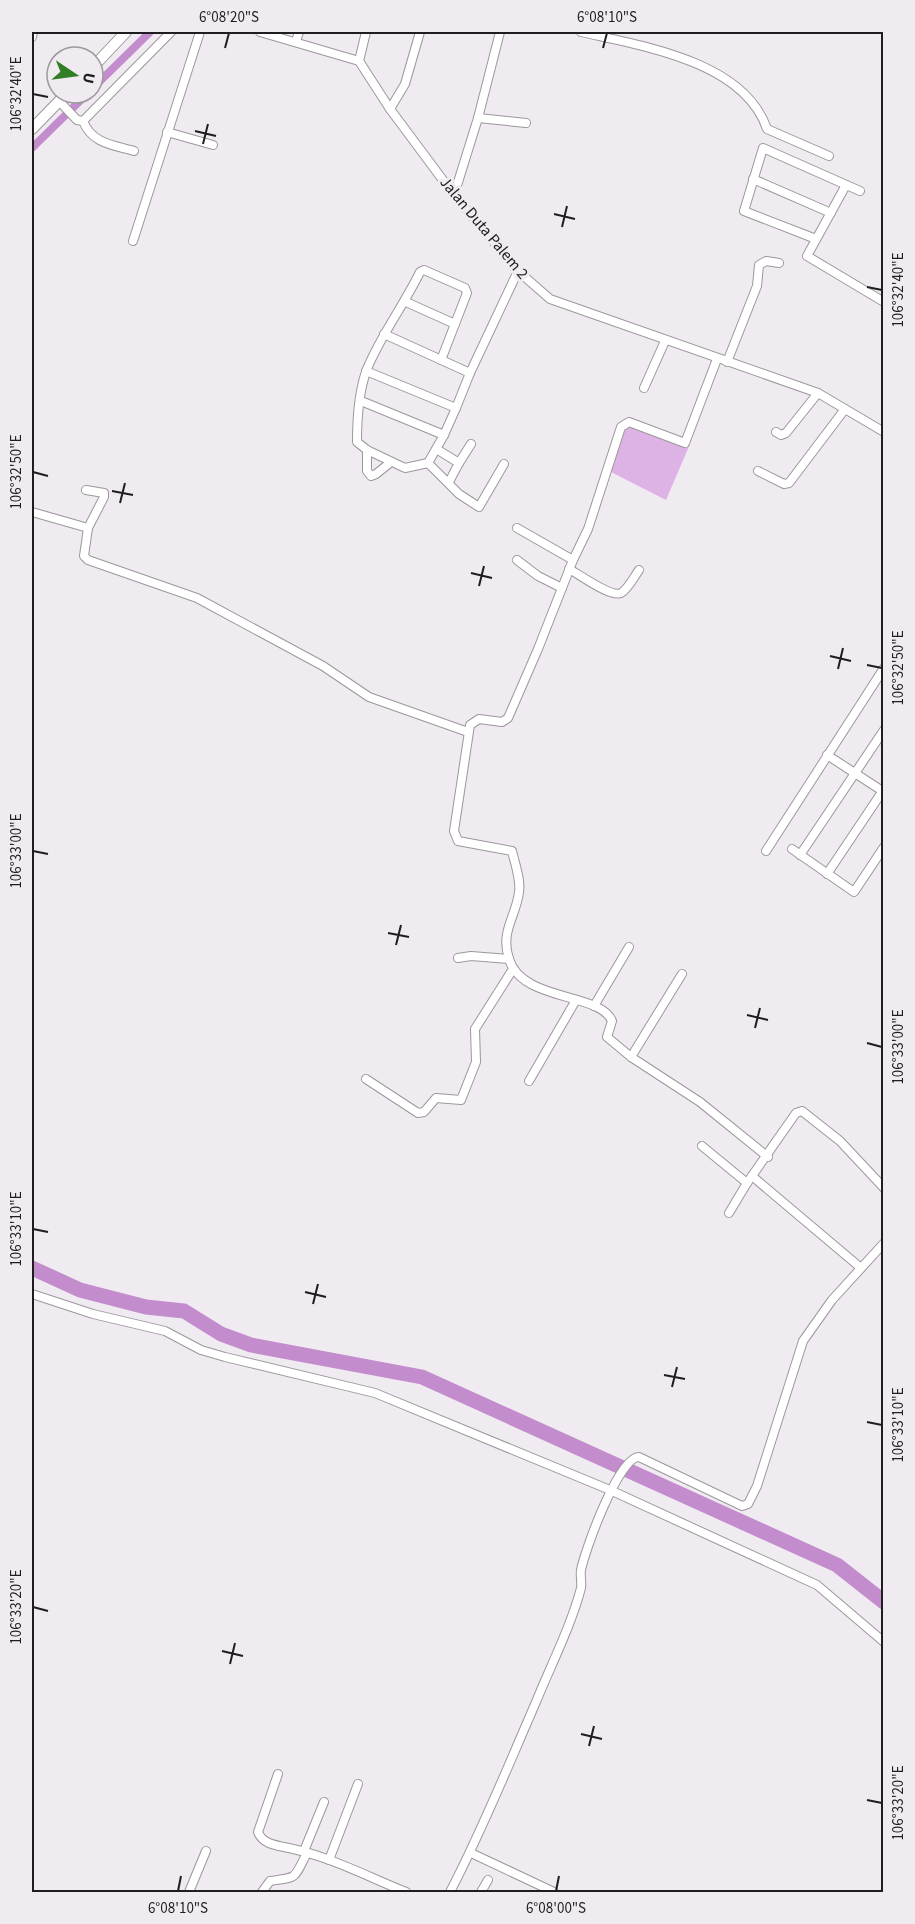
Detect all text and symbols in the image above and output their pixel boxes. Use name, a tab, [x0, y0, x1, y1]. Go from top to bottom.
text: 6°08'20"S	[199, 7, 259, 28]
text: 6°08'10"S	[577, 7, 637, 28]
north arrow	[45, 45, 105, 105]
text: 106°32'40"E	[6, 56, 27, 132]
text: U	[77, 70, 101, 86]
street label: Jalan Duta Palem 2	[435, 172, 533, 284]
text: 106°32'40"E	[888, 252, 909, 328]
text: 106°32'50"E	[6, 434, 27, 510]
text: 106°32'50"E	[888, 630, 909, 706]
text: 106°33'00"E	[6, 813, 27, 889]
text: 106°33'00"E	[888, 1009, 909, 1085]
text: 106°33'10"E	[6, 1191, 27, 1267]
text: 106°33'10"E	[888, 1387, 909, 1463]
text: 106°33'20"E	[6, 1569, 27, 1645]
text: 106°33'20"E	[888, 1765, 909, 1841]
text: 6°08'10"S	[148, 1898, 208, 1919]
text: 6°08'00"S	[526, 1898, 586, 1919]

